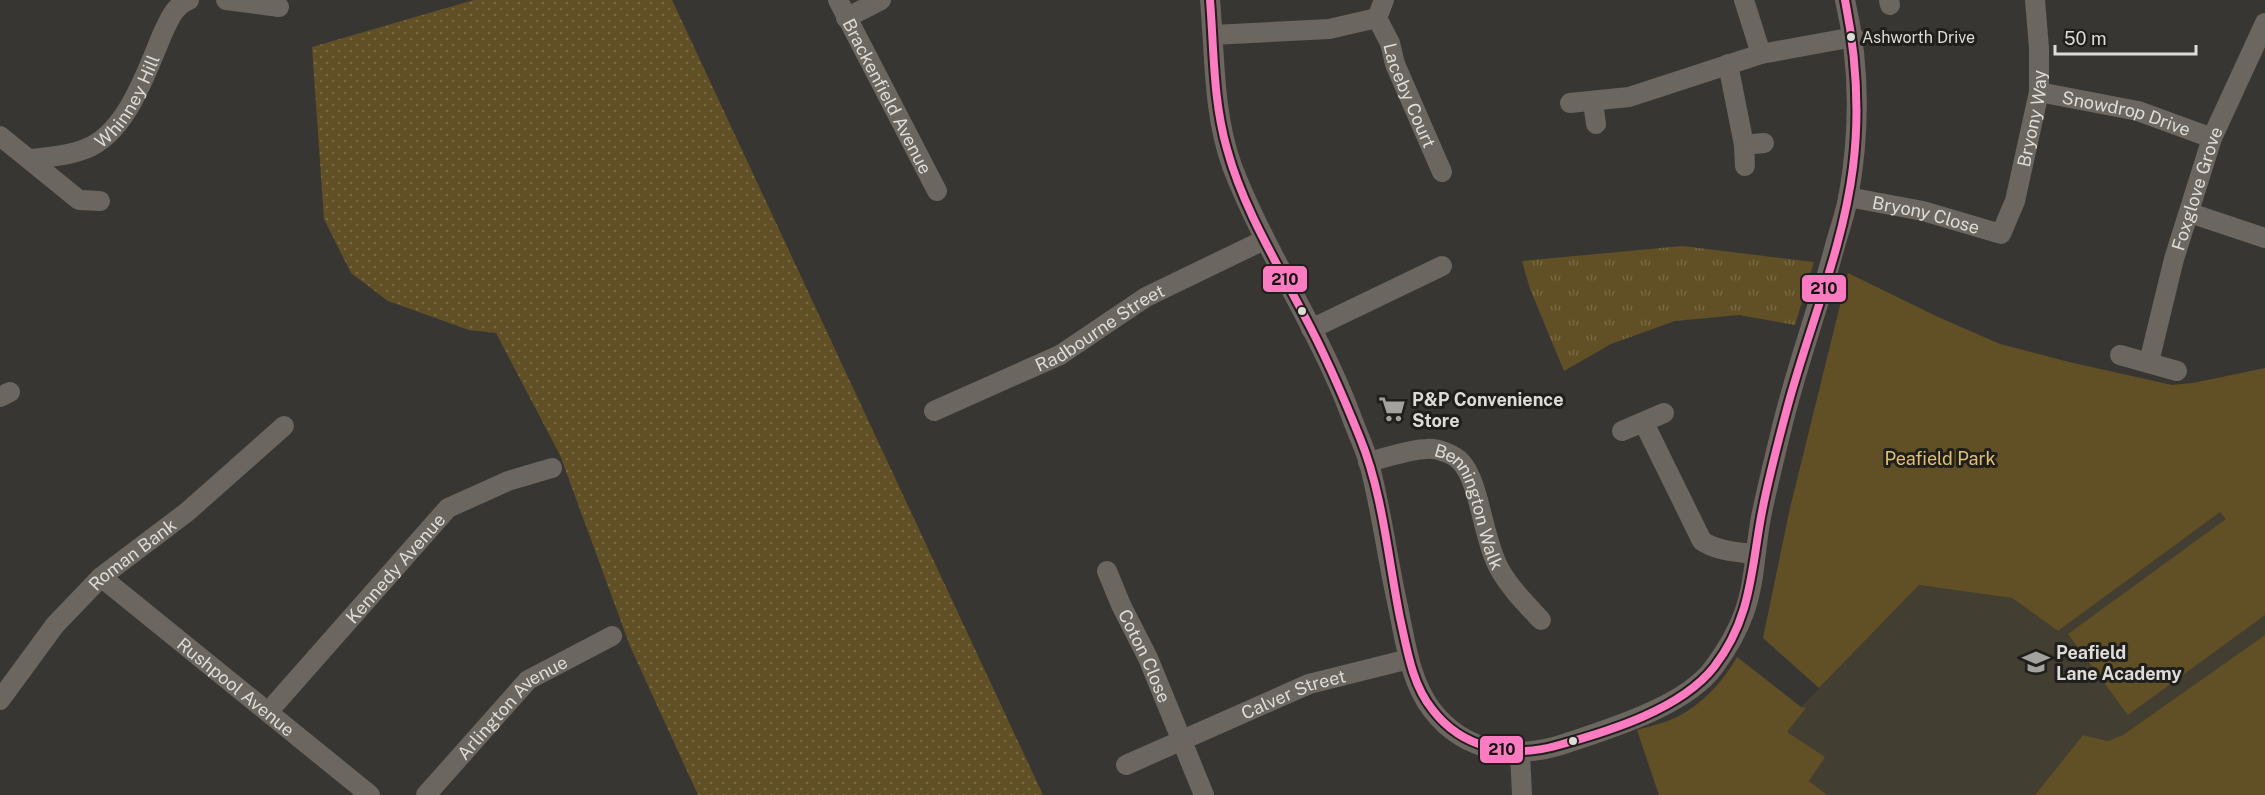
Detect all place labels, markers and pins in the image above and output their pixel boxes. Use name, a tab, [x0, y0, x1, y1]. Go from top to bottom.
place label: Ashworth Drive	[1862, 28, 1975, 47]
marker: Ashworth Drive	[1845, 31, 1857, 43]
unlabelled marker	[1296, 305, 1308, 317]
place label: P&P Convenience Store	[1412, 389, 1564, 431]
supermarket icon: P&P Convenience Store	[1377, 394, 1407, 424]
place label: Peafield Lane Academy	[2056, 642, 2182, 684]
school or university icon: Peafield Lane Academy	[2021, 647, 2051, 677]
unlabelled marker	[1567, 735, 1579, 747]

